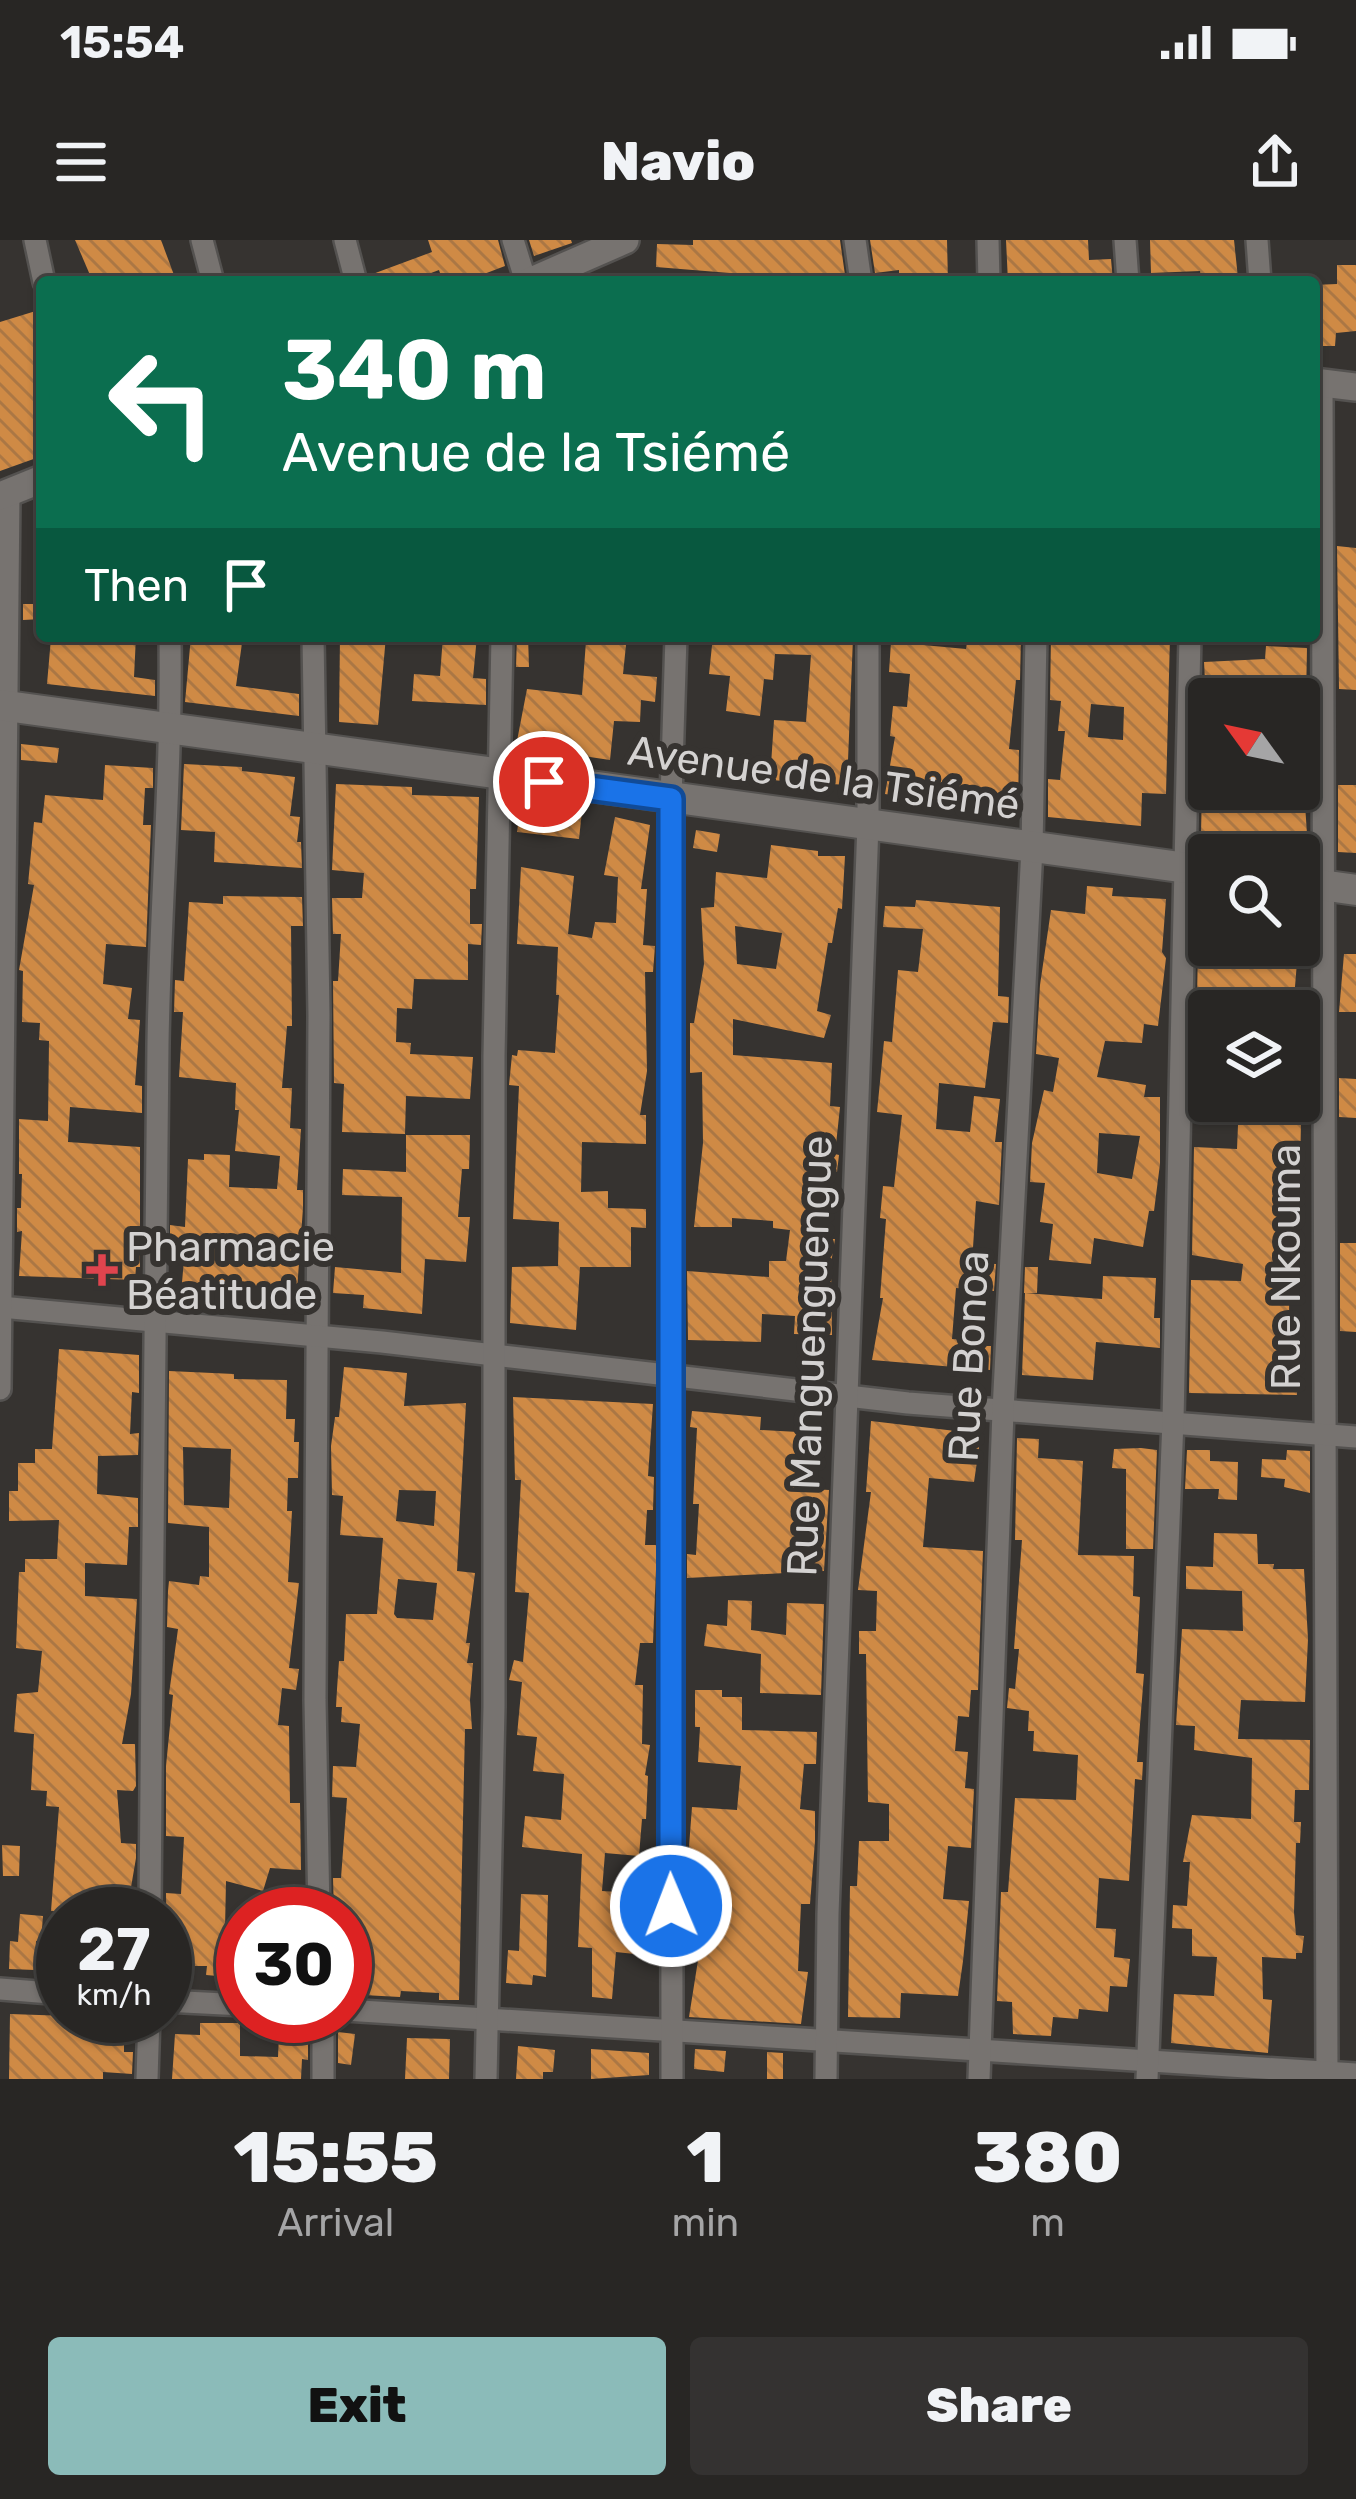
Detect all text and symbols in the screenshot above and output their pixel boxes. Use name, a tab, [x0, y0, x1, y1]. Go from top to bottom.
text: 15:54	[60, 16, 184, 69]
icon: menu	[48, 129, 114, 195]
icon: share	[1242, 129, 1308, 195]
text: Navio	[601, 130, 755, 194]
text: 340 m	[282, 320, 547, 420]
icon: left	[84, 324, 240, 480]
text: Avenue de la Tsiémé	[282, 421, 790, 485]
icon: arrive	[213, 552, 279, 618]
text: Then	[84, 559, 189, 612]
north arrow	[1188, 678, 1320, 810]
map controls	[1188, 678, 1320, 1122]
street label: Avenue de la Tsiémé	[625, 726, 1023, 830]
pin	[493, 731, 595, 833]
icon: arrive	[511, 749, 577, 815]
button: search	[1188, 834, 1320, 966]
button: layers	[1188, 990, 1320, 1122]
street label: Rue Manguenguengue	[777, 1135, 843, 1577]
street label: Rue Nkouma	[1261, 1144, 1311, 1390]
place label: Pharmacie Béatitude	[126, 1222, 335, 1320]
street label: Rue Bonoa	[938, 1249, 999, 1463]
marker: Pharmacie Béatitude	[89, 1257, 115, 1283]
position arrow	[608, 1843, 734, 1969]
speed limit sign: 30	[216, 1887, 372, 2043]
text: 27	[77, 1914, 151, 1985]
text: km/h	[77, 1977, 151, 2013]
text: 15:55	[234, 2115, 438, 2200]
text: 1	[686, 2115, 724, 2200]
text: 380	[973, 2115, 1122, 2200]
text: Arrival	[277, 2200, 394, 2246]
text: min	[672, 2200, 739, 2246]
text: m	[1030, 2200, 1065, 2246]
button: Exit	[48, 2337, 666, 2475]
button: Share	[690, 2337, 1308, 2475]

